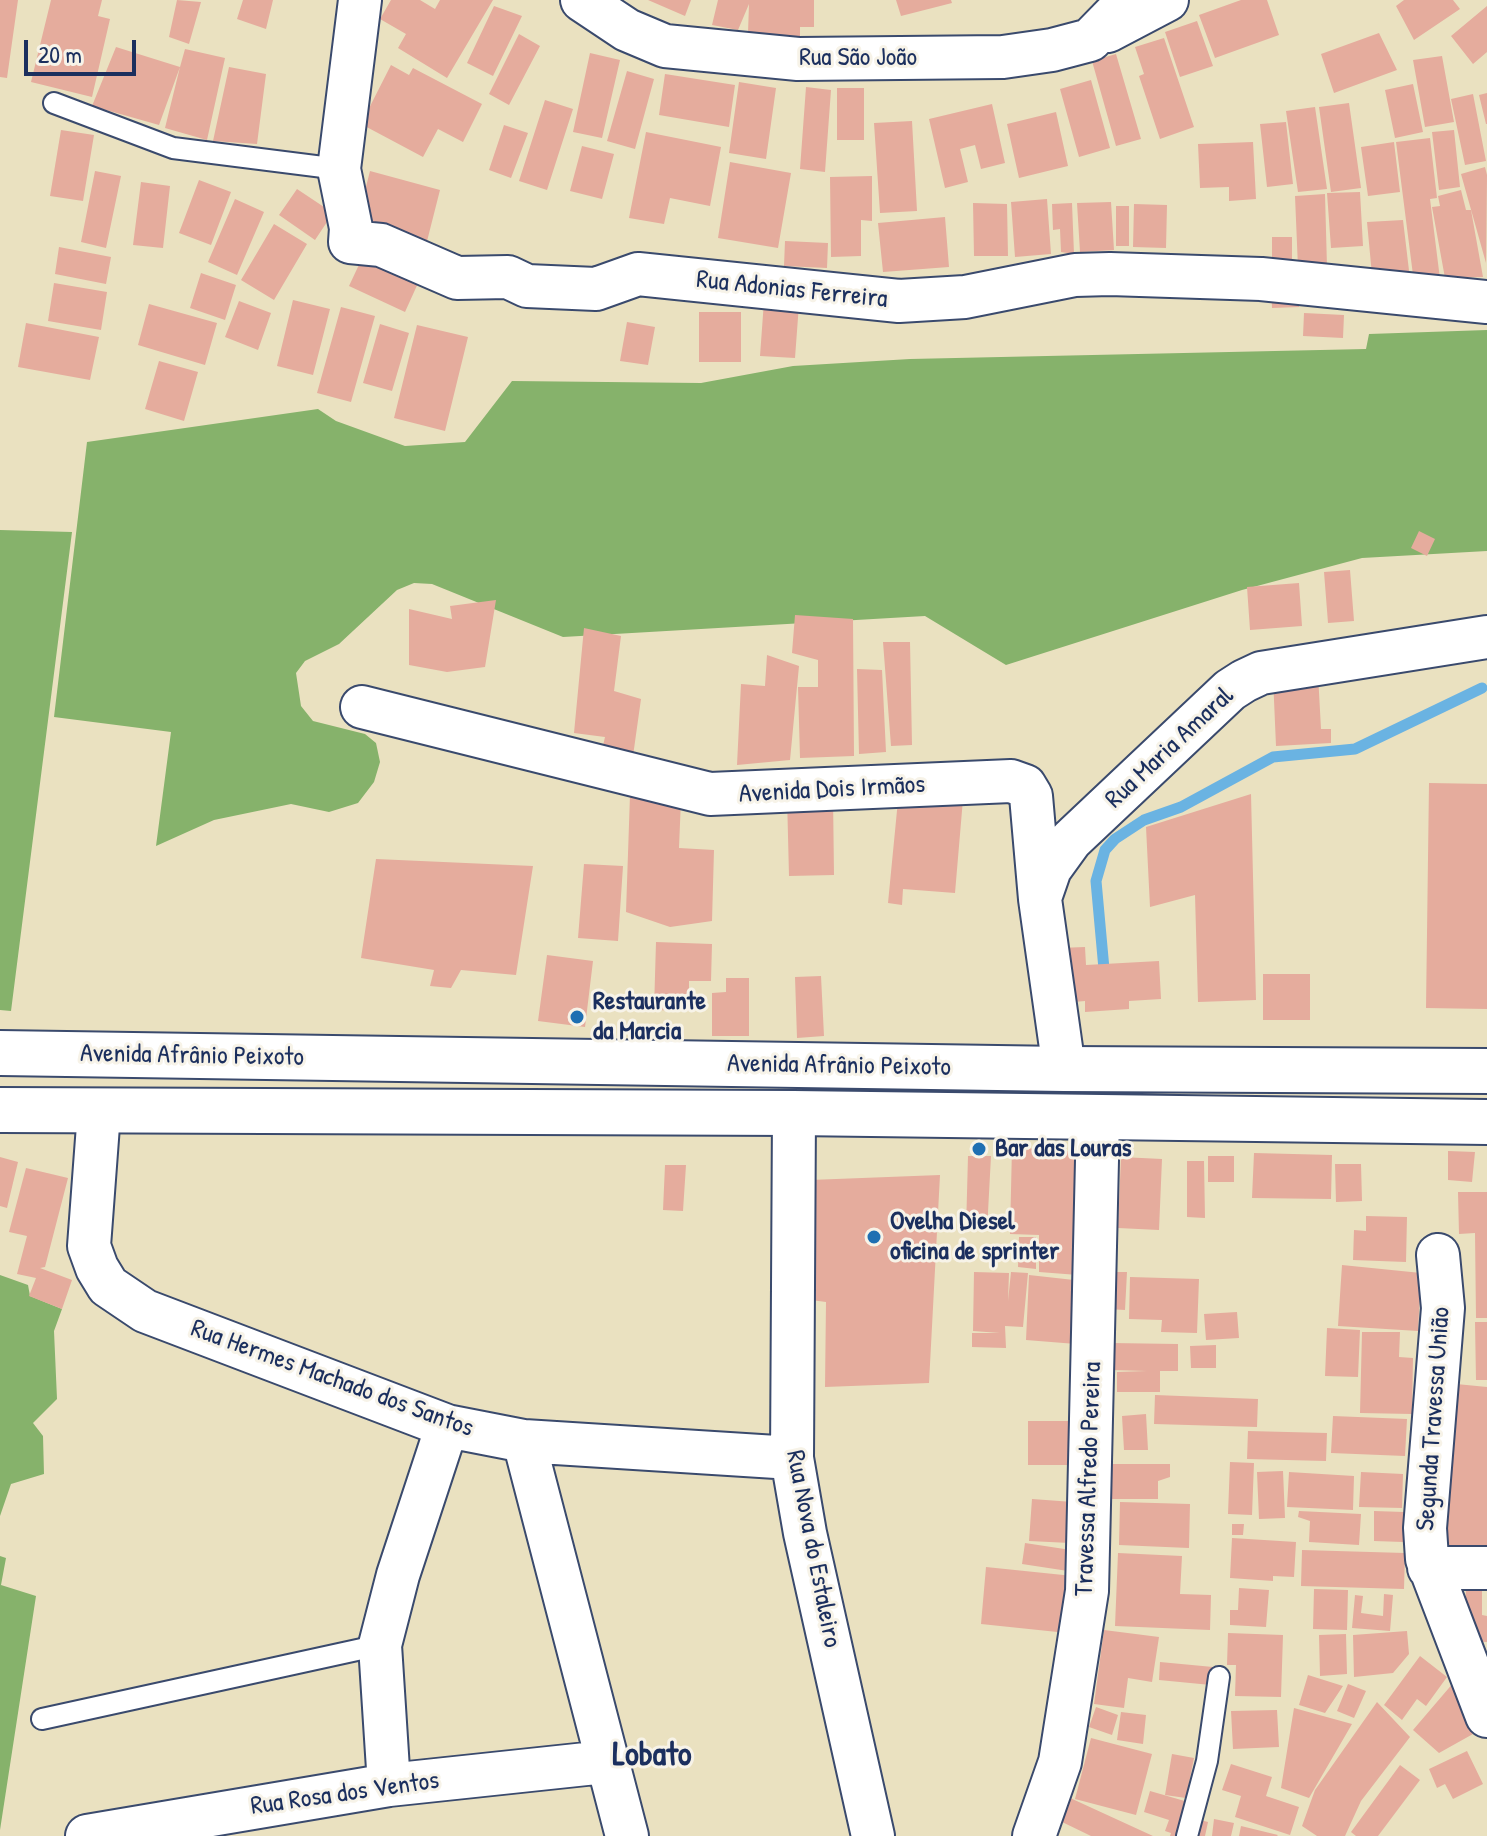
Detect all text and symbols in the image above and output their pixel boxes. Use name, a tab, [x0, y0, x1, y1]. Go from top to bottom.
scale bar	[28, 24, 140, 74]
text: 20 m	[38, 38, 82, 70]
street label: Rua São João	[799, 42, 917, 74]
street label: Rua Adonias Ferreira	[695, 264, 889, 316]
street label: Rua Maria Amaral	[1099, 681, 1241, 815]
street label: Avenida Dois Irmãos	[738, 770, 926, 810]
place label: Restaurante da Marcia	[593, 986, 706, 1048]
marker: Restaurante da Marcia	[568, 1008, 586, 1026]
street label: Avenida Afrânio Peixoto	[80, 1038, 304, 1074]
street label: Avenida Afrânio Peixoto	[727, 1048, 951, 1084]
place label: Bar das Louras	[995, 1133, 1131, 1165]
marker: Bar das Louras	[970, 1140, 988, 1158]
place label: Ovelha Diesel oficina de sprinter	[890, 1206, 1059, 1268]
marker: Ovelha Diesel oficina de sprinter	[865, 1228, 883, 1246]
street label: Segunda Travessa União	[1411, 1306, 1457, 1532]
street label: Rua Hermes Machado dos Santos	[187, 1313, 477, 1445]
street label: Travessa Alfredo Pereira	[1069, 1361, 1109, 1597]
street label: Rua Nova do Estaleiro	[779, 1448, 847, 1650]
district label: Lobato	[612, 1736, 692, 1776]
street label: Rua Rosa dos Ventos	[249, 1765, 441, 1823]

